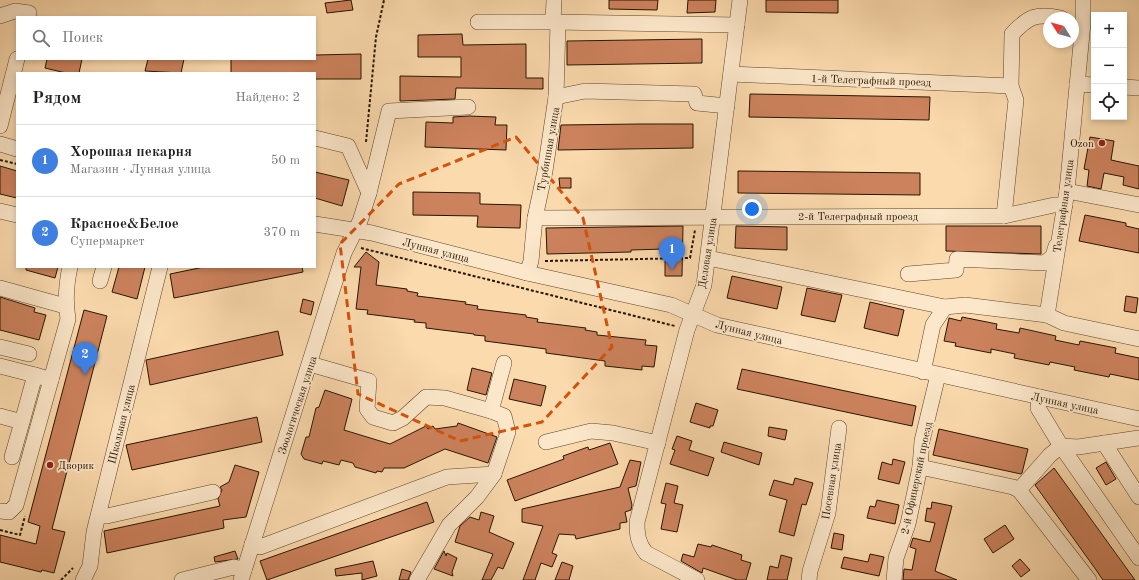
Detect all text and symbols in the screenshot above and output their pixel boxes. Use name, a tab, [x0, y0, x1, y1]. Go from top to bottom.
north arrow	[1043, 12, 1079, 48]
map controls	[1091, 12, 1127, 120]
button: +	[1091, 12, 1127, 48]
search box	[16, 16, 316, 60]
icon: search	[30, 27, 52, 49]
text: Поиск	[62, 31, 103, 46]
button: −	[1091, 48, 1127, 84]
street label: 1-й Телеграфный проезд	[811, 74, 932, 89]
button: locate	[1091, 84, 1127, 120]
text: Рядом	[32, 90, 81, 107]
text: Найдено: 2	[236, 91, 300, 104]
street label: Турбинная улица	[537, 106, 562, 192]
marker: Ozon	[1097, 138, 1107, 148]
place label: Ozon	[1070, 139, 1094, 150]
text: Хорошая пекарня	[70, 145, 192, 160]
text: 1	[41, 154, 49, 167]
text: 50 m	[271, 154, 300, 167]
street label: Телеграфная улица	[1052, 158, 1077, 254]
text: Магазин · Лунная улица	[70, 163, 211, 176]
your location	[742, 199, 762, 219]
street label: 2-й Телеграфный проезд	[798, 212, 919, 223]
street label: Деловая улица	[697, 216, 720, 290]
text: Красное&Белое	[70, 217, 179, 232]
text: 2	[41, 226, 49, 239]
text: 370 m	[263, 226, 300, 239]
text: Супермаркет	[70, 235, 145, 248]
street label: Лунная улица	[401, 237, 471, 266]
pin: 1	[659, 237, 685, 270]
street label: Лунная улица	[714, 320, 784, 347]
pin: 2	[72, 342, 98, 375]
street label: Зоологическая улица	[277, 354, 320, 456]
street label: Школьная улица	[107, 383, 138, 465]
street label: Лунная улица	[1030, 392, 1100, 417]
street label: 2-й Офицерский проезд	[900, 420, 935, 536]
street label: Посевная улица	[821, 441, 844, 520]
marker: Дворик	[45, 460, 55, 470]
place label: Дворик	[58, 461, 94, 472]

